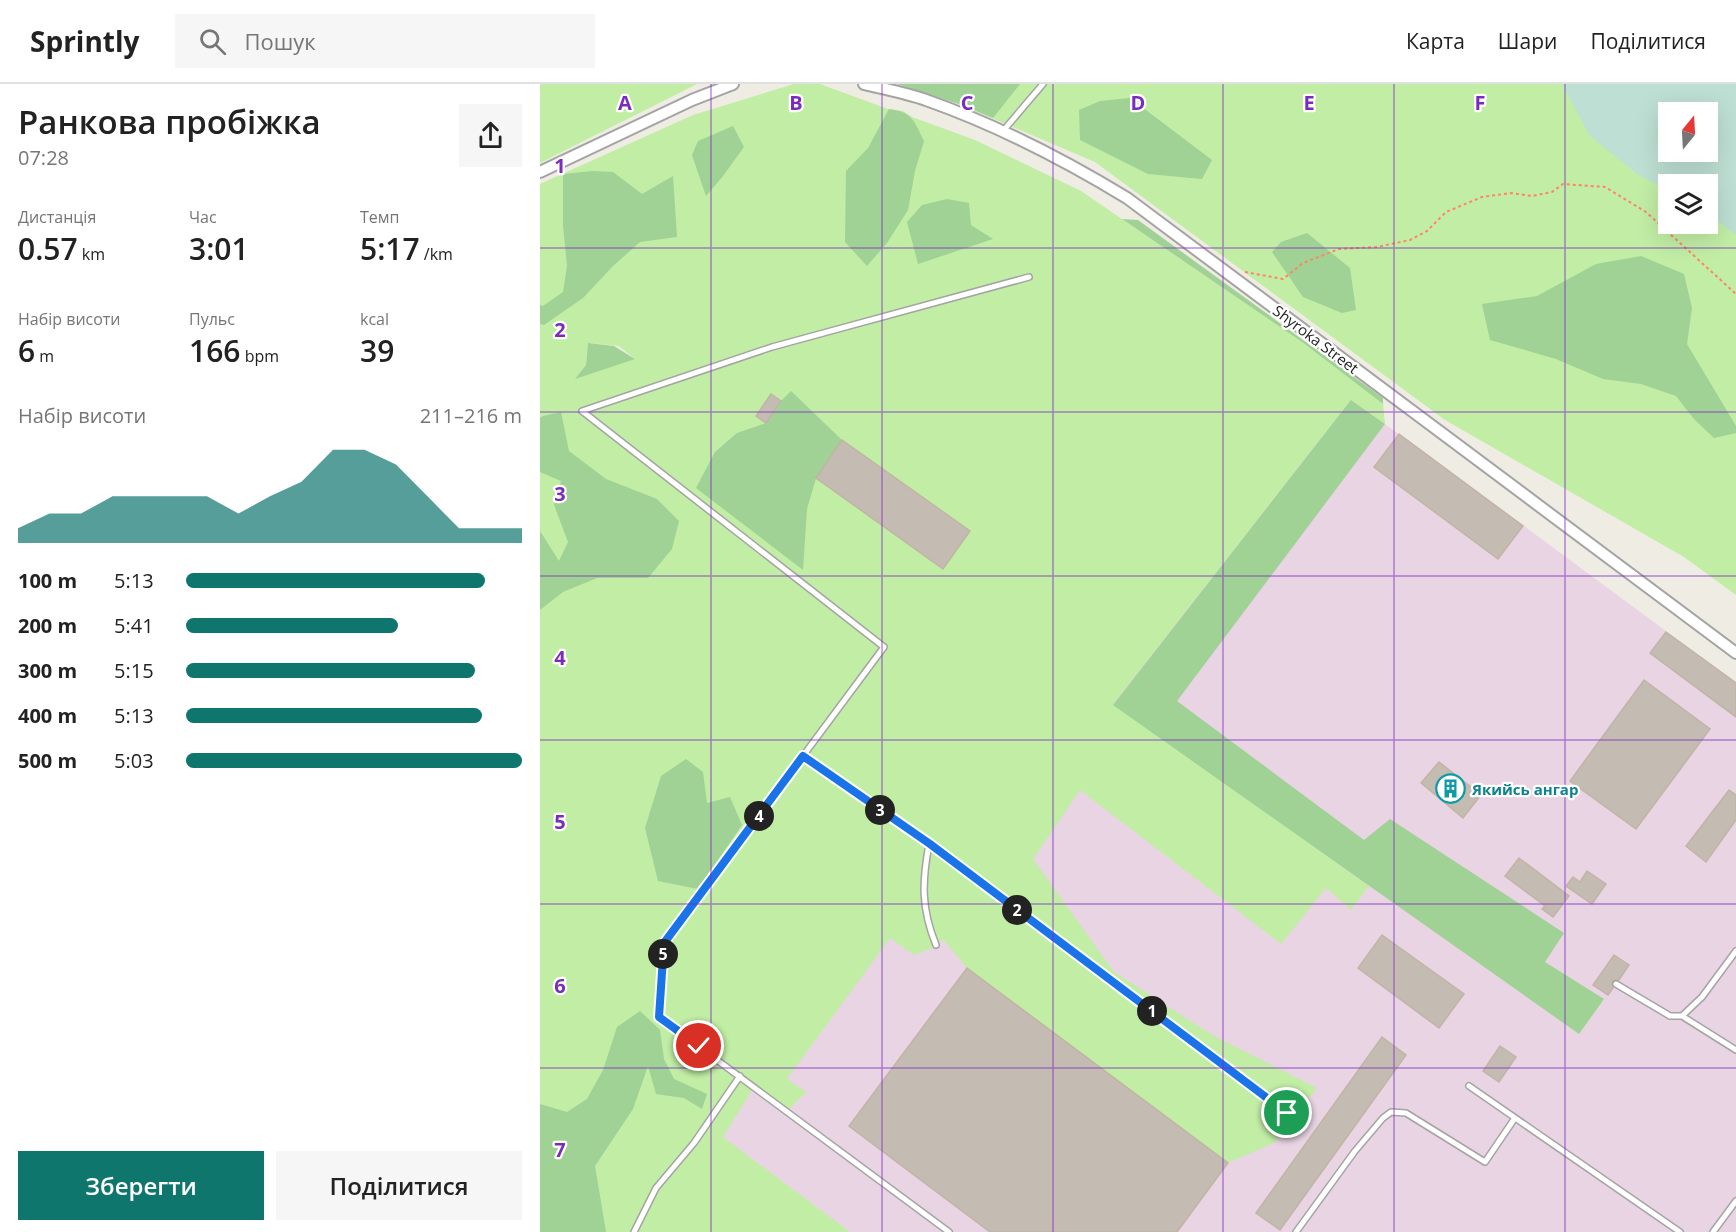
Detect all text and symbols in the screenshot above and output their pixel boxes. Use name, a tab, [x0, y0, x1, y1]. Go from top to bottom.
search box	[175, 14, 595, 68]
text: Sprintly	[30, 22, 139, 60]
icon: search	[196, 25, 229, 58]
text: Пошук	[244, 26, 316, 56]
text: Карта	[1406, 27, 1465, 55]
text: Шари	[1498, 27, 1557, 55]
text: Поділитися	[1590, 27, 1706, 55]
text: A	[618, 89, 632, 116]
text: B	[789, 89, 803, 116]
text: C	[961, 89, 974, 116]
text: D	[1131, 89, 1145, 116]
text: E	[1303, 89, 1315, 116]
text: F	[1475, 89, 1485, 116]
text: Ранкова пробіжка	[18, 99, 321, 144]
north arrow	[1658, 102, 1718, 162]
map controls	[1658, 102, 1718, 234]
button: share	[459, 104, 522, 167]
text: 07:28	[18, 144, 69, 171]
text: 1	[554, 152, 566, 179]
button: layers	[1658, 174, 1718, 234]
text: Дистанція	[18, 206, 96, 228]
text: Час	[189, 206, 217, 228]
text: Темп	[360, 206, 399, 228]
text: 0.57	[18, 228, 78, 269]
text: 3:01	[189, 228, 249, 269]
text: 5:17	[360, 228, 420, 269]
text: km	[78, 243, 105, 265]
text: /km	[420, 243, 453, 265]
street label: Shyroka Street	[1269, 300, 1363, 378]
text: Набір висоти	[18, 308, 121, 330]
text: Пульс	[189, 308, 235, 330]
text: kcal	[360, 308, 389, 330]
text: 2	[554, 316, 566, 343]
text: 6	[18, 330, 35, 371]
text: 166	[189, 330, 240, 371]
text: 39	[360, 330, 394, 371]
text: m	[35, 345, 54, 367]
text: bpm	[240, 345, 279, 367]
text: Набір висоти	[18, 402, 146, 429]
text: 211–216 m	[420, 402, 522, 429]
text: 3	[554, 480, 566, 507]
text: 100 m	[18, 567, 77, 594]
text: 5:13	[114, 567, 154, 594]
text: 200 m	[18, 612, 77, 639]
text: 5:41	[114, 612, 154, 639]
text: 4	[554, 644, 566, 671]
text: 300 m	[18, 657, 77, 684]
text: 5:15	[114, 657, 154, 684]
text: 400 m	[18, 702, 77, 729]
text: 5:13	[114, 702, 154, 729]
text: 500 m	[18, 747, 77, 774]
text: 5:03	[114, 747, 154, 774]
building icon: Якийсь ангар	[1435, 773, 1467, 805]
place label: Якийсь ангар	[1471, 779, 1578, 799]
pin: 3	[865, 795, 895, 825]
text: 3	[875, 799, 885, 821]
pin: 4	[744, 801, 774, 831]
text: 4	[754, 805, 764, 827]
text: 5	[554, 808, 566, 835]
pin: 2	[1002, 895, 1032, 925]
text: 2	[1012, 899, 1022, 921]
pin: 5	[648, 939, 678, 969]
text: 5	[658, 943, 668, 965]
text: 6	[554, 972, 566, 999]
pin: 1	[1137, 996, 1167, 1026]
text: 1	[1147, 1000, 1157, 1022]
pin	[673, 1020, 724, 1071]
icon: check	[682, 1029, 715, 1062]
pin	[1261, 1087, 1312, 1138]
icon: arrive	[1270, 1096, 1303, 1129]
text: 7	[554, 1136, 566, 1163]
button: Зберегти	[18, 1151, 264, 1220]
button: Поділитися	[276, 1151, 522, 1220]

